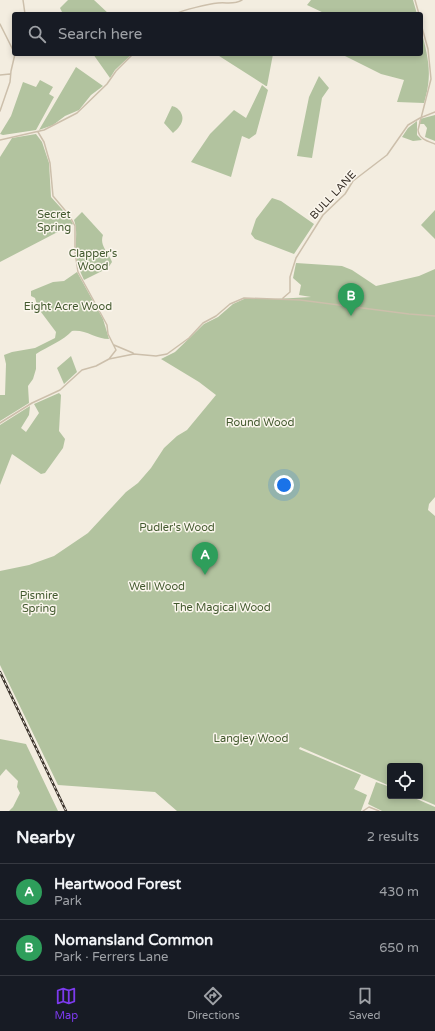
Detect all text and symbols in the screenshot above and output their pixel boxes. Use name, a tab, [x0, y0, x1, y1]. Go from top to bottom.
search box	[12, 12, 423, 56]
icon: search	[26, 23, 48, 45]
text: Search here	[58, 25, 142, 43]
street label: BULL LANE	[307, 168, 359, 222]
park label: Secret Spring	[37, 208, 71, 234]
park label: Clapper's Wood	[69, 247, 117, 273]
pin: B	[338, 283, 364, 316]
park label: Eight Acre Wood	[24, 300, 112, 313]
park label: Round Wood	[226, 416, 294, 429]
your location	[274, 475, 294, 495]
park label: Pudler's Wood	[139, 521, 215, 534]
pin: A	[192, 542, 218, 575]
park label: Well Wood	[129, 580, 185, 593]
park label: Pismire Spring	[20, 589, 58, 615]
park label: The Magical Wood	[173, 601, 271, 614]
park label: Langley Wood	[214, 732, 288, 745]
map controls	[387, 763, 423, 799]
button: locate	[387, 763, 423, 799]
text: Nearby	[16, 827, 75, 848]
text: 2 results	[367, 829, 419, 845]
text: Heartwood Forest	[54, 875, 181, 893]
text: A	[24, 884, 34, 900]
text: 430 m	[379, 884, 419, 900]
text: Park	[54, 893, 82, 909]
text: Nomansland Common	[54, 931, 213, 949]
text: B	[24, 940, 34, 956]
text: 650 m	[379, 940, 419, 956]
text: Park · Ferrers Lane	[54, 949, 168, 965]
tab: Map	[54, 985, 78, 1022]
tab: Directions	[187, 985, 240, 1022]
tab: Saved	[349, 985, 381, 1022]

